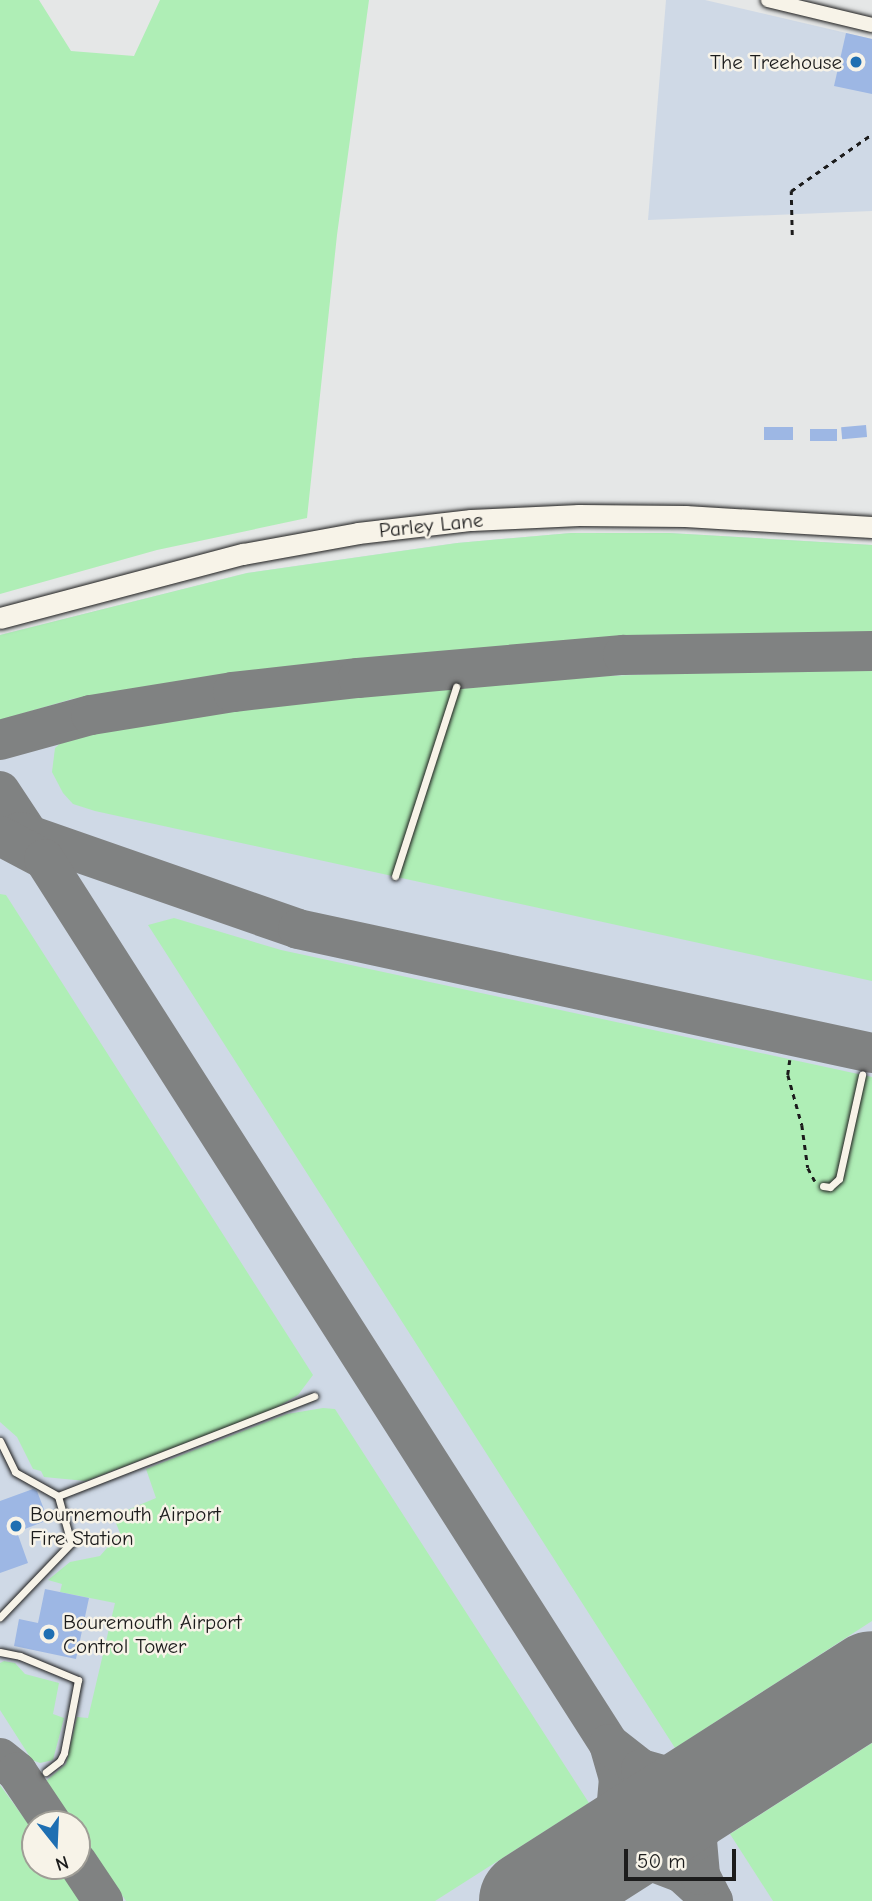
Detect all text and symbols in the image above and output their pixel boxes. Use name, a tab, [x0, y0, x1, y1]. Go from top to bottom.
place label: The Treehouse	[710, 49, 842, 75]
marker: The Treehouse	[848, 54, 864, 70]
street label: Parley Lane	[378, 507, 484, 543]
place label: Bournemouth Airport Fire Station	[30, 1501, 221, 1551]
marker: Bournemouth Airport Fire Station	[8, 1518, 24, 1534]
place label: Bouremouth Airport Control Tower	[63, 1609, 242, 1659]
marker: Bouremouth Airport Control Tower	[41, 1626, 57, 1642]
north arrow	[21, 1810, 91, 1880]
scale bar	[627, 1834, 739, 1878]
text: 50 m	[637, 1849, 686, 1873]
text: N	[53, 1851, 71, 1875]

